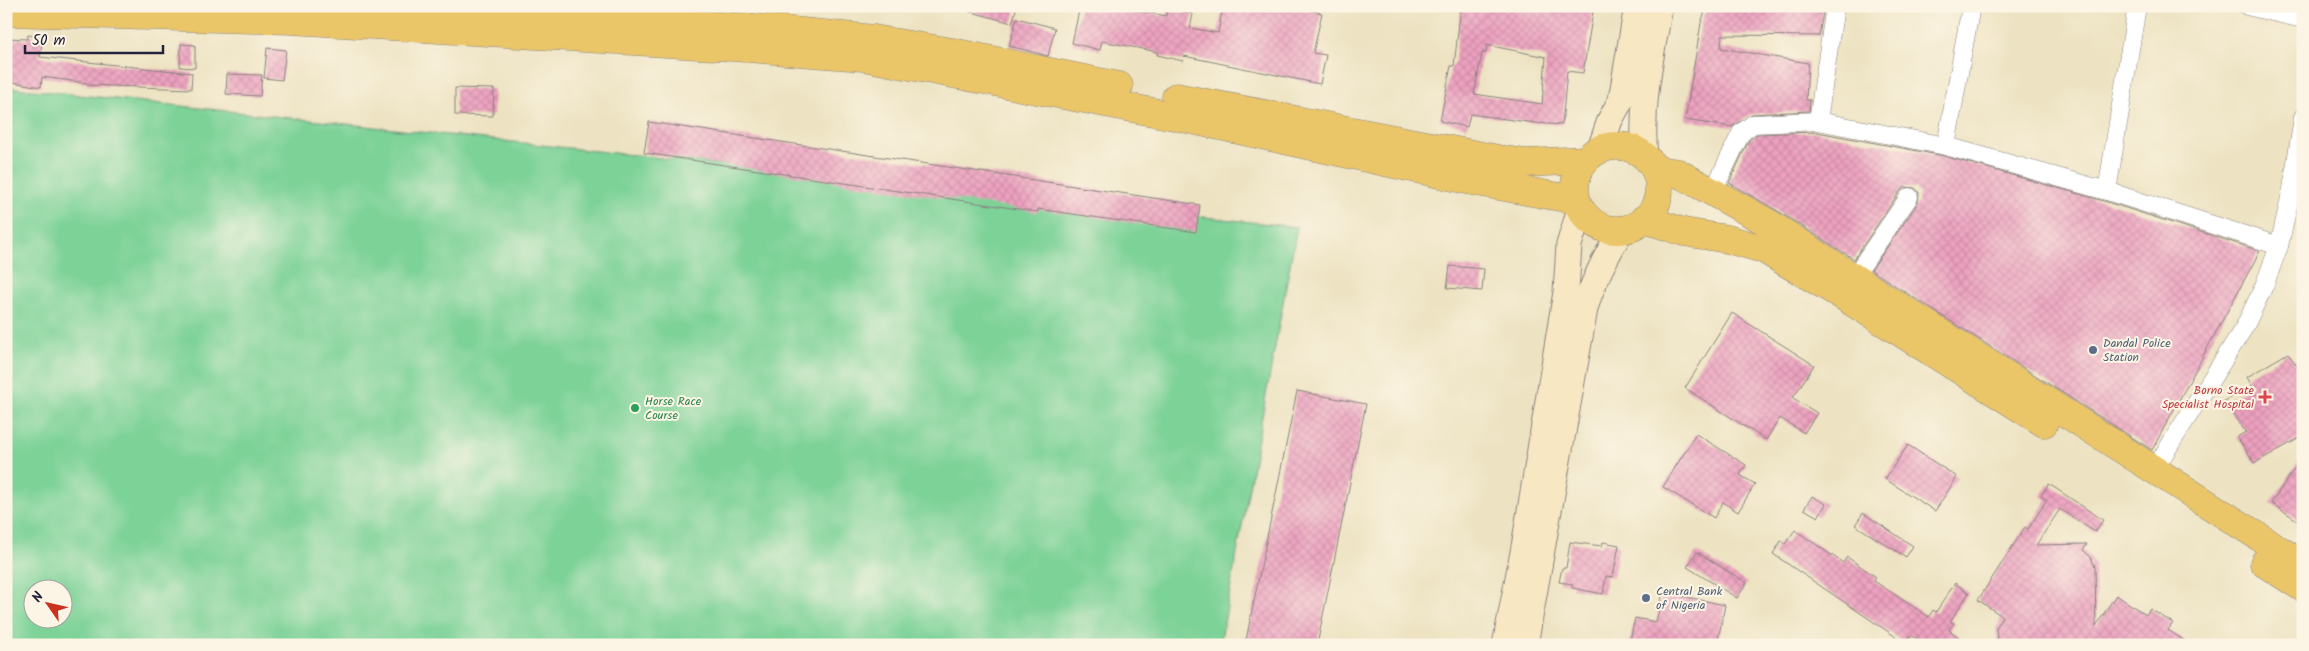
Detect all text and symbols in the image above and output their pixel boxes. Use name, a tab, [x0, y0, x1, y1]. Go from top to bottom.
scale bar	[25, 22, 162, 54]
text: 50 m	[32, 29, 66, 53]
place label: Dandal Police Station	[2103, 334, 2171, 367]
marker: Dandal Police Station	[2087, 344, 2099, 356]
place label: Borno State Specialist Hospital	[2162, 381, 2255, 414]
marker: Borno State Specialist Hospital	[2258, 390, 2272, 404]
place label: Horse Race Course	[645, 392, 702, 425]
marker: Horse Race Course	[629, 402, 641, 414]
north arrow	[22, 578, 72, 628]
place label: Central Bank of Nigeria	[1656, 582, 1723, 615]
text: N	[26, 587, 50, 607]
marker: Central Bank of Nigeria	[1640, 592, 1652, 604]

